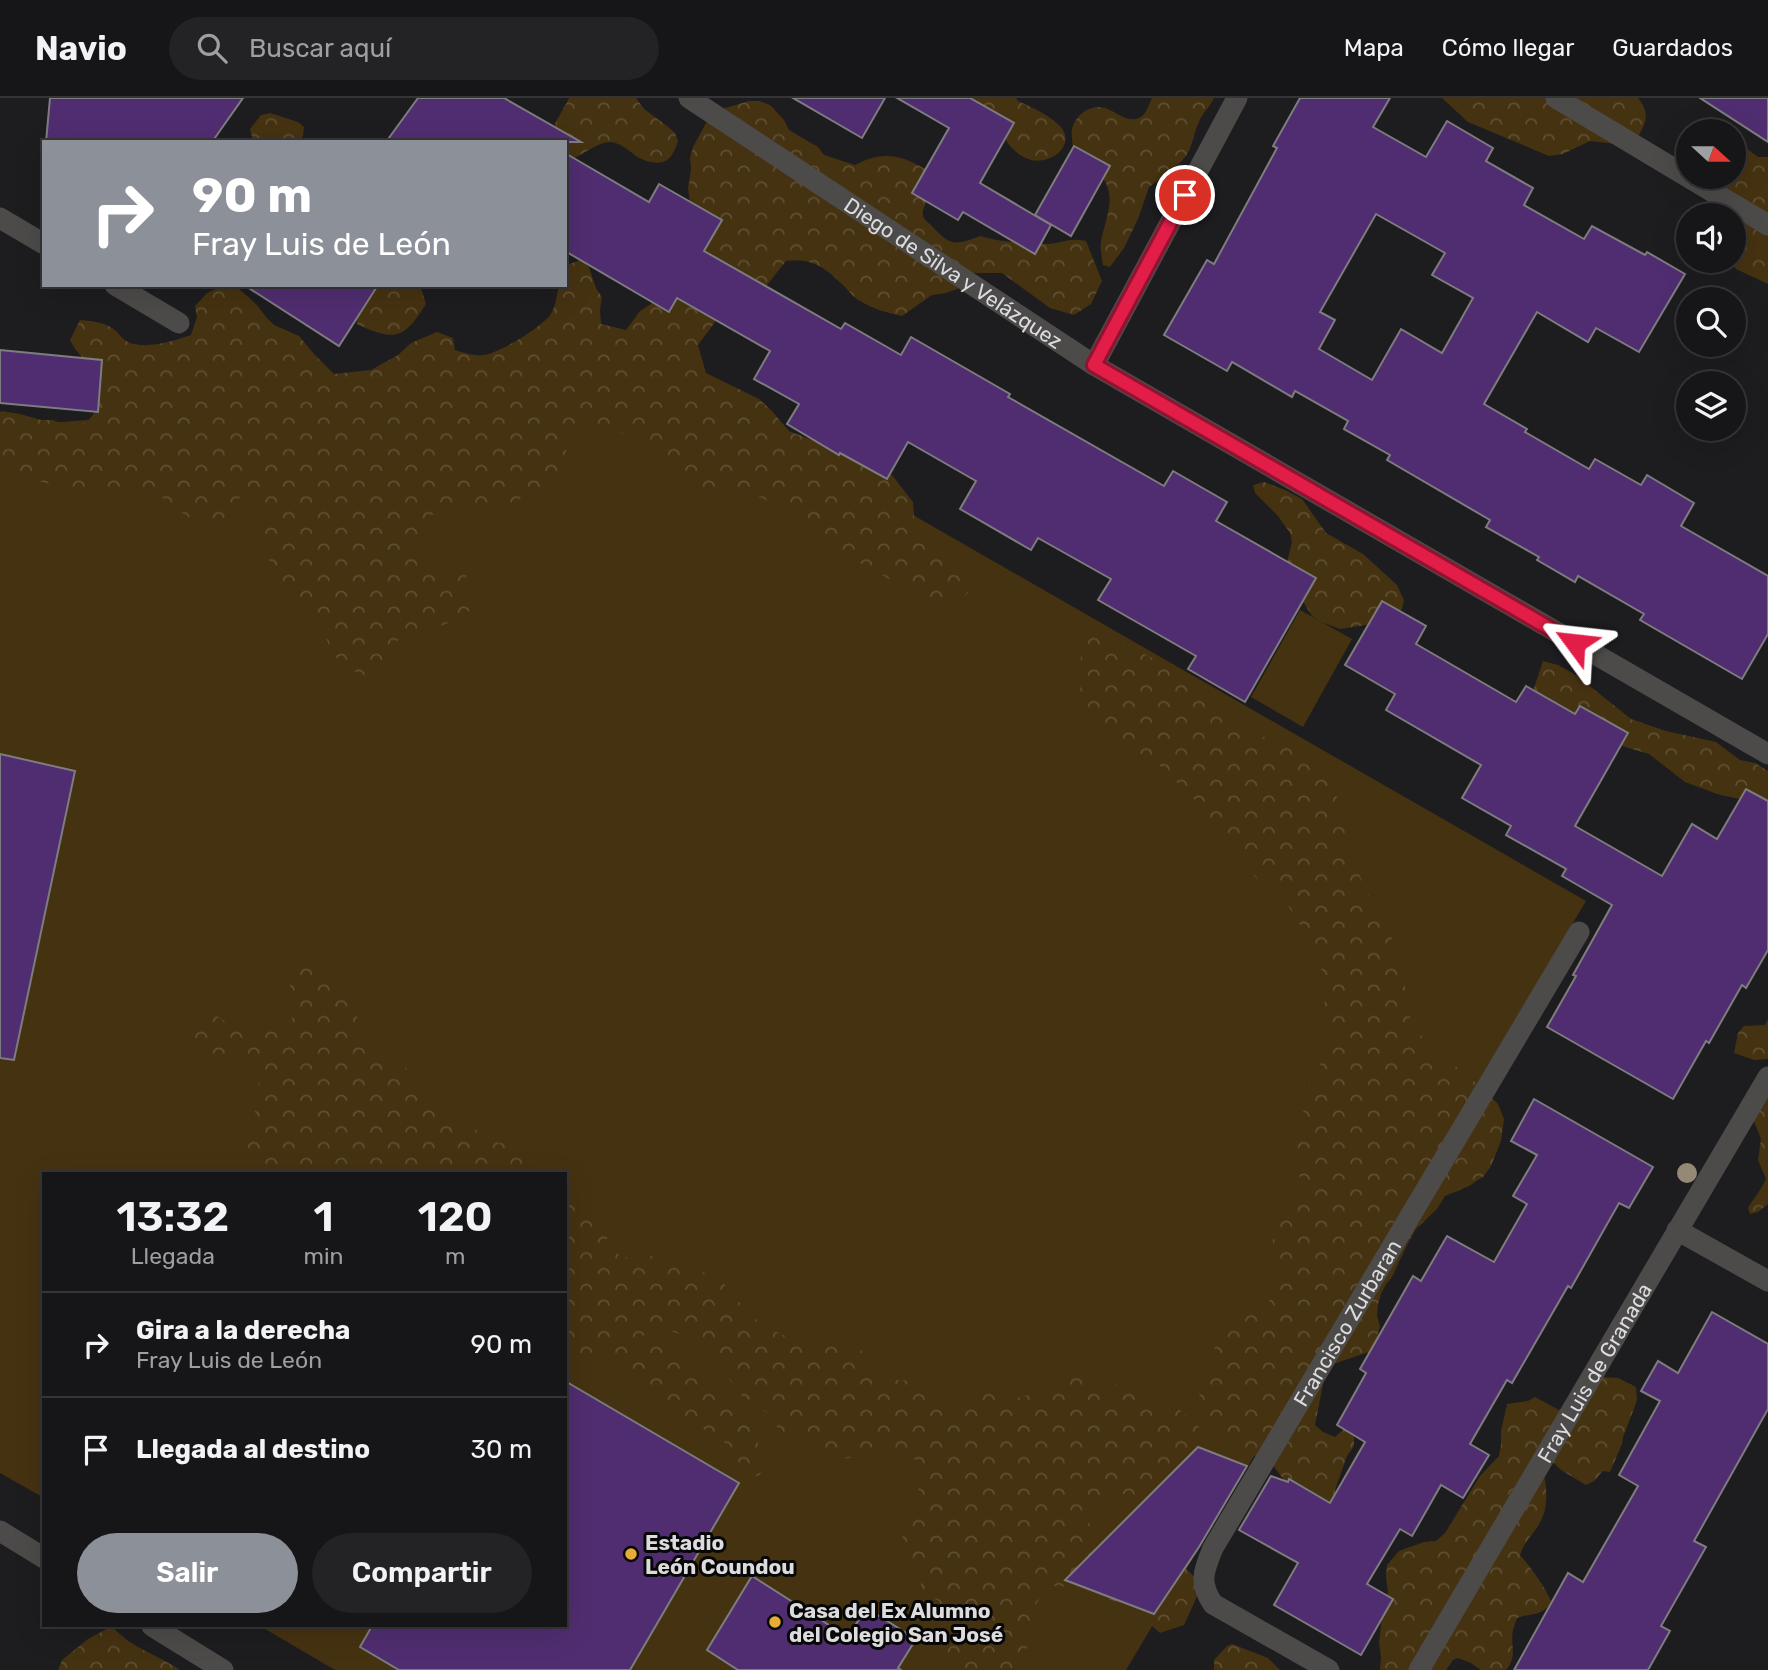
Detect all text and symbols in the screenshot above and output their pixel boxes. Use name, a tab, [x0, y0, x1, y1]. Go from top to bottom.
search box	[169, 17, 659, 80]
text: Navio	[35, 29, 127, 68]
icon: search	[193, 29, 231, 67]
text: Buscar aquí	[249, 33, 391, 64]
text: Mapa	[1344, 34, 1404, 62]
text: Cómo llegar	[1442, 34, 1574, 62]
text: Guardados	[1612, 34, 1733, 62]
north arrow	[1676, 119, 1746, 189]
map controls	[1676, 119, 1746, 441]
pin	[1155, 165, 1215, 225]
text: 90 m	[192, 166, 312, 224]
icon: right	[77, 168, 168, 259]
icon: arrive	[1166, 176, 1204, 214]
street label: Diego de Silva y Velázquez	[840, 192, 1067, 353]
button: sound	[1676, 203, 1746, 273]
text: Fray Luis de León	[192, 225, 451, 263]
button: search	[1676, 287, 1746, 357]
button: layers	[1676, 371, 1746, 441]
position arrow	[1538, 606, 1612, 680]
text: 13:32	[116, 1192, 229, 1242]
text: 1	[313, 1192, 334, 1242]
text: 120	[418, 1192, 493, 1242]
street label: Francisco Zurbaran	[1288, 1235, 1406, 1411]
text: Llegada	[131, 1242, 215, 1270]
text: min	[303, 1242, 343, 1270]
text: m	[445, 1242, 465, 1270]
street label: Fray Luis de Granada	[1531, 1278, 1657, 1467]
text: Gira a la derecha	[136, 1315, 350, 1346]
icon: right	[77, 1326, 115, 1364]
text: 90 m	[471, 1329, 532, 1360]
text: Fray Luis de León	[136, 1346, 322, 1374]
icon: arrive	[77, 1431, 115, 1469]
text: Llegada al destino	[136, 1434, 370, 1465]
text: 30 m	[470, 1434, 532, 1465]
place label: Estadio León Coundou	[645, 1530, 795, 1579]
button: Salir	[77, 1533, 298, 1613]
button: Compartir	[312, 1533, 532, 1613]
marker: Estadio León Coundou	[623, 1546, 639, 1562]
place label: Casa del Ex Alumno del Colegio San José	[789, 1598, 1003, 1647]
marker: Casa del Ex Alumno del Colegio San José	[767, 1614, 783, 1630]

